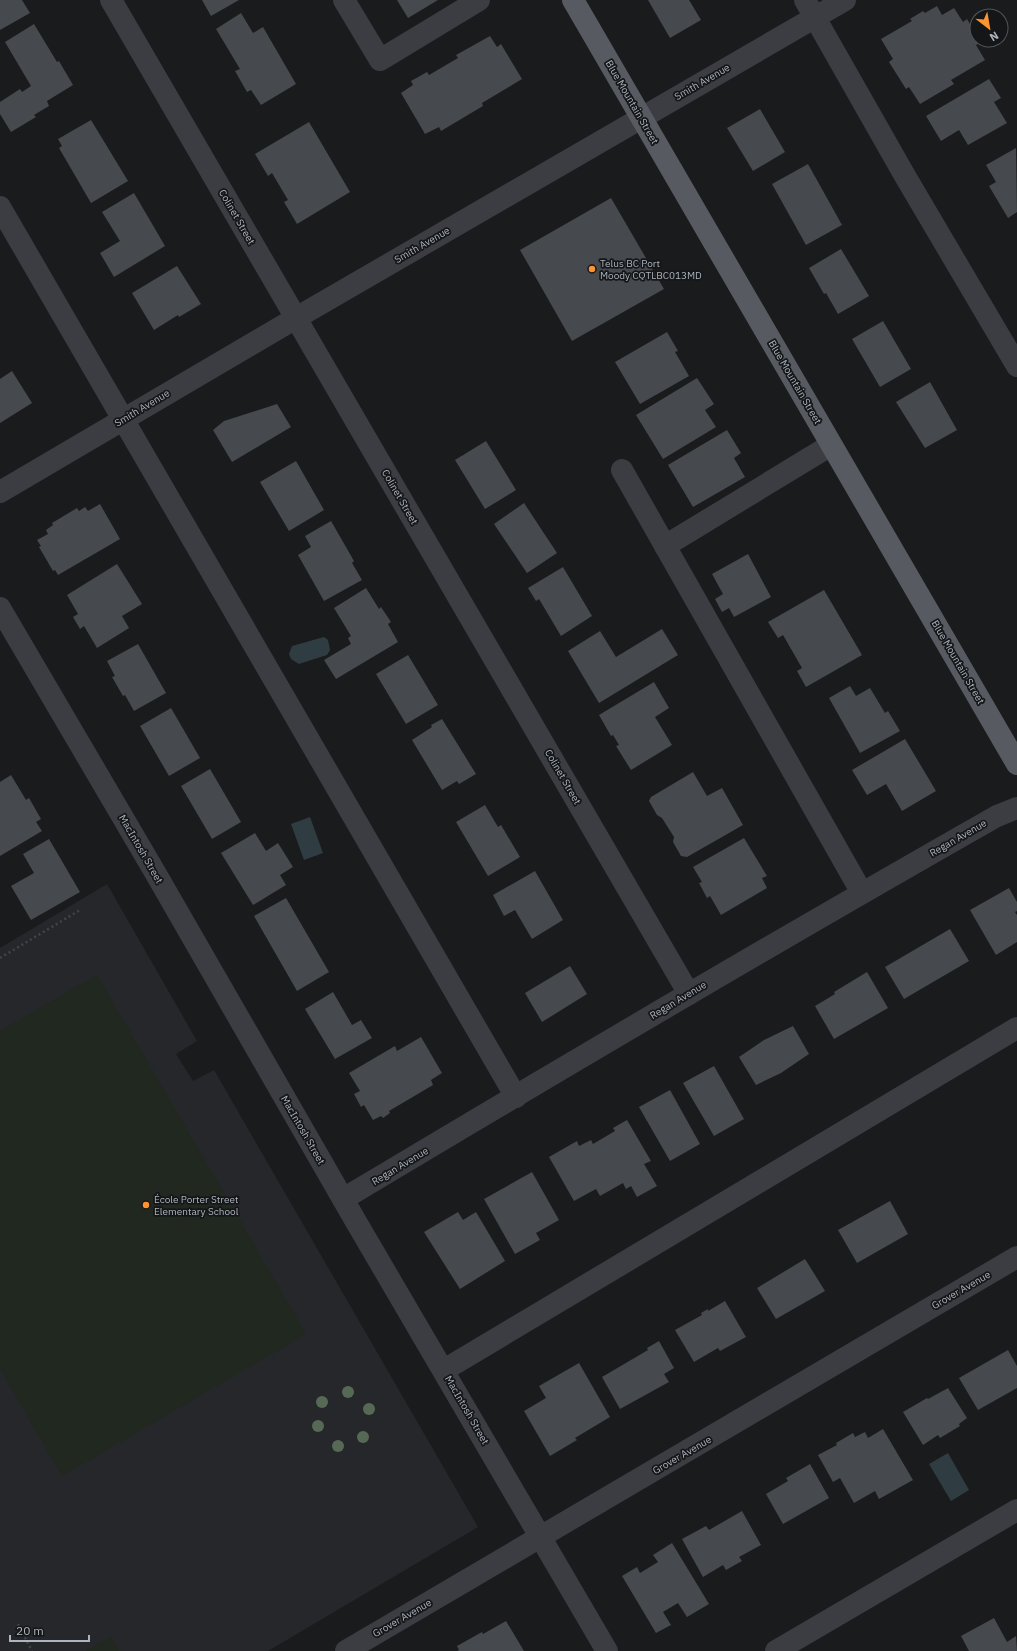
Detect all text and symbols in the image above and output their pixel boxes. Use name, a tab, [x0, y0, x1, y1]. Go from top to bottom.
north arrow	[969, 8, 1009, 48]
text: N	[987, 29, 1001, 45]
street label: Blue Mountain Street	[603, 58, 662, 147]
street label: Smith Avenue	[672, 61, 733, 103]
street label: Colinet Street	[216, 187, 258, 247]
street label: Smith Avenue	[392, 224, 453, 266]
place label: Telus BC Port Moody CQTLBC013MD	[600, 257, 702, 282]
marker: Telus BC Port Moody CQTLBC013MD	[587, 264, 597, 274]
street label: Blue Mountain Street	[766, 338, 825, 427]
street label: Smith Avenue	[112, 386, 172, 430]
street label: Colinet Street	[379, 467, 421, 527]
street label: Blue Mountain Street	[929, 618, 988, 707]
street label: Colinet Street	[542, 747, 584, 807]
street label: MacIntosh Street	[116, 812, 166, 886]
street label: Regan Avenue	[927, 816, 989, 860]
street label: Regan Avenue	[647, 978, 709, 1022]
street label: MacIntosh Street	[278, 1093, 328, 1167]
street label: Regan Avenue	[369, 1144, 431, 1188]
place label: École Porter Street Elementary School	[154, 1193, 239, 1218]
marker: École Porter Street Elementary School	[141, 1200, 151, 1210]
street label: Grover Avenue	[929, 1268, 993, 1312]
street label: MacIntosh Street	[442, 1373, 492, 1447]
street label: Grover Avenue	[650, 1433, 714, 1477]
street label: Grover Avenue	[370, 1596, 434, 1640]
scale bar	[10, 1617, 89, 1643]
text: 20 m	[16, 1623, 44, 1638]

